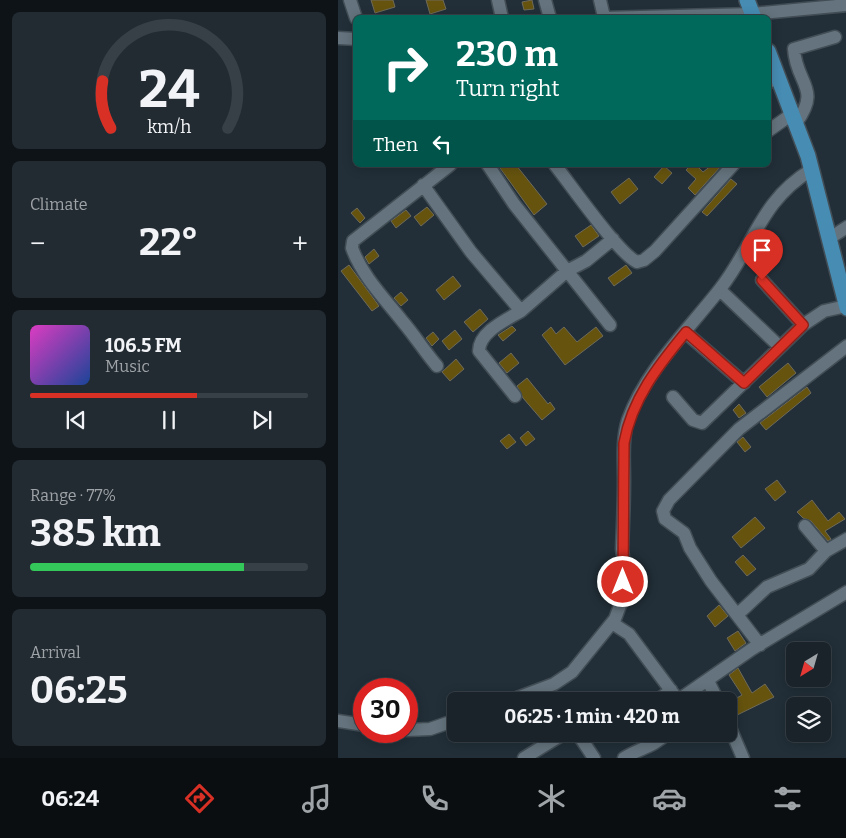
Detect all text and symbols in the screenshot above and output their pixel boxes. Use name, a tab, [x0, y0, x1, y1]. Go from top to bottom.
text: 230 m	[456, 33, 558, 75]
icon: right	[373, 35, 438, 100]
text: 24	[139, 58, 200, 121]
text: Turn right	[456, 75, 559, 102]
text: km/h	[147, 116, 191, 138]
icon: left	[428, 130, 456, 158]
text: Then	[373, 133, 418, 156]
text: Climate	[30, 195, 88, 214]
text: 22°	[139, 219, 198, 265]
text: −	[30, 227, 45, 260]
text: +	[292, 227, 308, 260]
pin	[741, 229, 783, 280]
icon: arrive	[748, 236, 776, 264]
text: 106.5 FM	[105, 334, 182, 357]
text: Music	[105, 357, 150, 376]
icon: previous	[62, 406, 90, 434]
icon: pause	[155, 406, 183, 434]
icon: next	[248, 406, 276, 434]
text: Range · 77%	[30, 486, 116, 505]
text: 385 km	[30, 510, 161, 556]
position arrow	[596, 555, 648, 607]
north arrow	[786, 642, 830, 688]
map controls	[786, 642, 831, 742]
text: Arrival	[30, 643, 81, 662]
text: 06:25	[30, 667, 128, 713]
speed limit sign: 30	[353, 678, 418, 743]
button: layers	[786, 697, 831, 742]
text: 06:25 · 1 min · 420 m	[504, 705, 680, 728]
icon: directions	[182, 781, 217, 816]
icon: music	[299, 781, 334, 816]
icon: phone	[417, 781, 452, 816]
icon: climate	[534, 781, 569, 816]
icon: car	[652, 781, 687, 816]
icon: filters	[770, 781, 805, 816]
text: 06:24	[41, 785, 99, 812]

